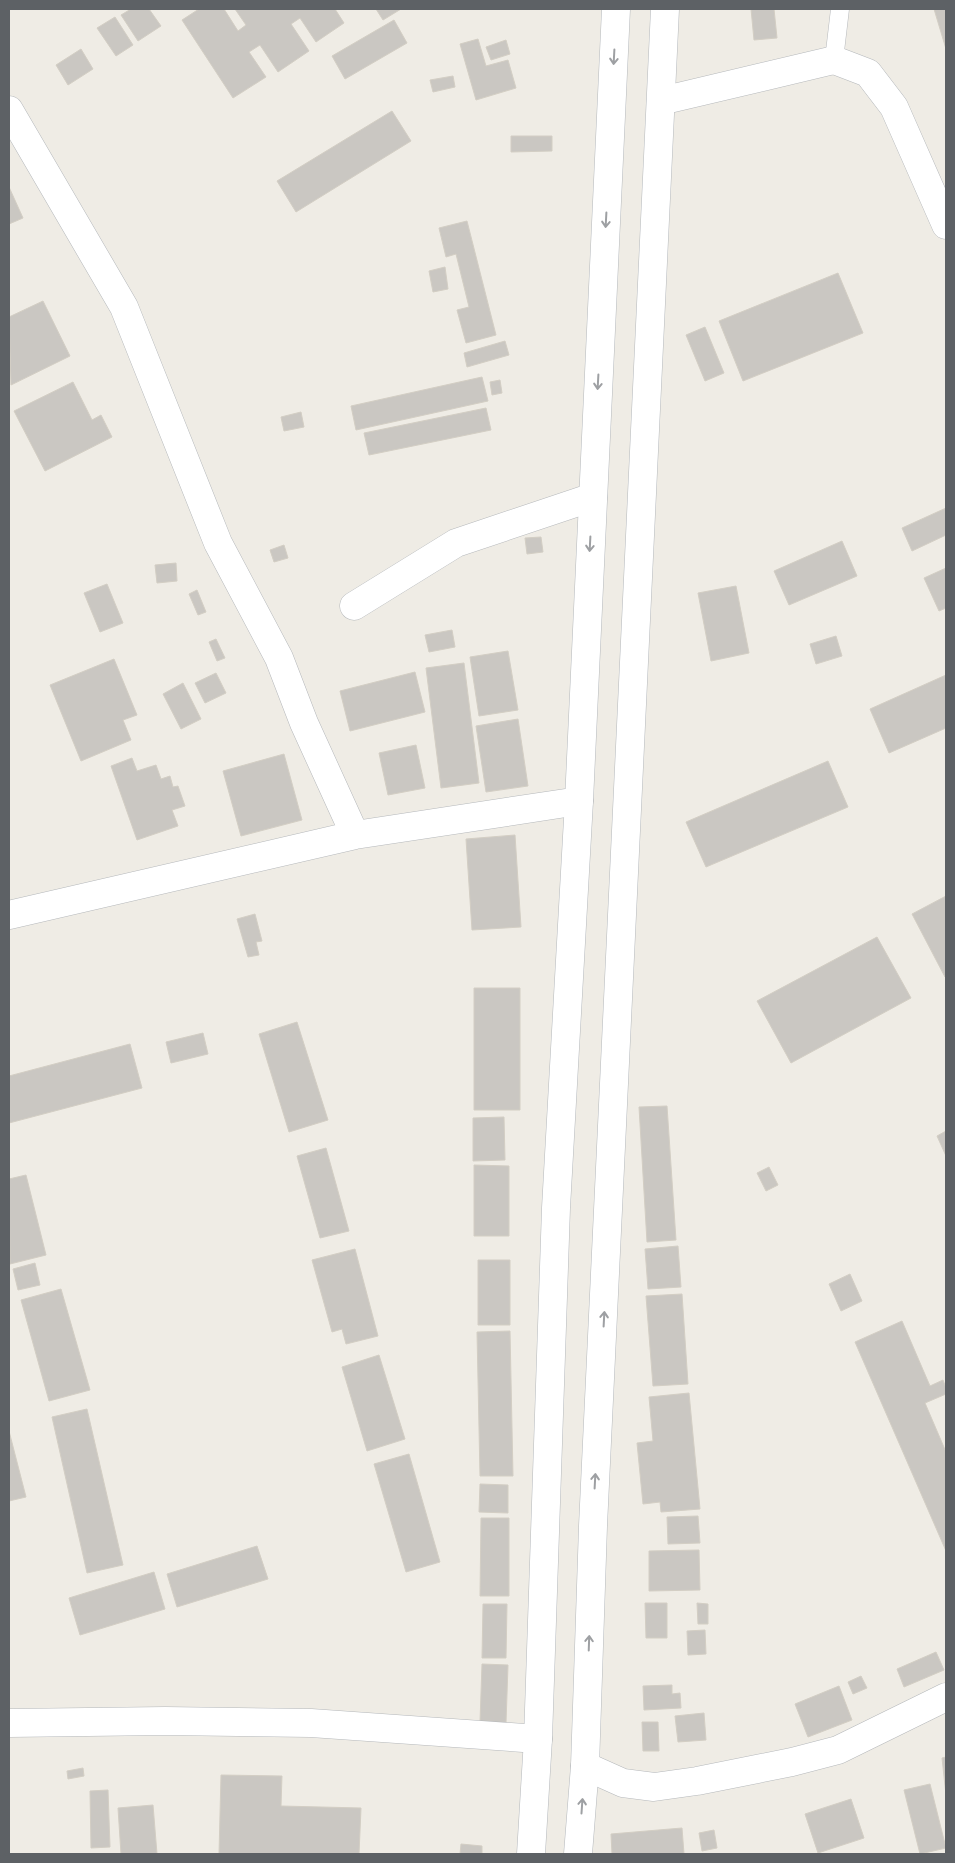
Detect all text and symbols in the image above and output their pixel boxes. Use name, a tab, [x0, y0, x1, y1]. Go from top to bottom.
one-way arrow	[609, 49, 618, 65]
one-way arrow	[601, 211, 611, 227]
one-way arrow	[594, 374, 603, 390]
one-way arrow	[586, 536, 595, 552]
one-way arrow	[599, 1311, 608, 1327]
one-way arrow	[591, 1473, 600, 1489]
one-way arrow	[584, 1636, 593, 1652]
one-way arrow	[577, 1798, 586, 1814]

